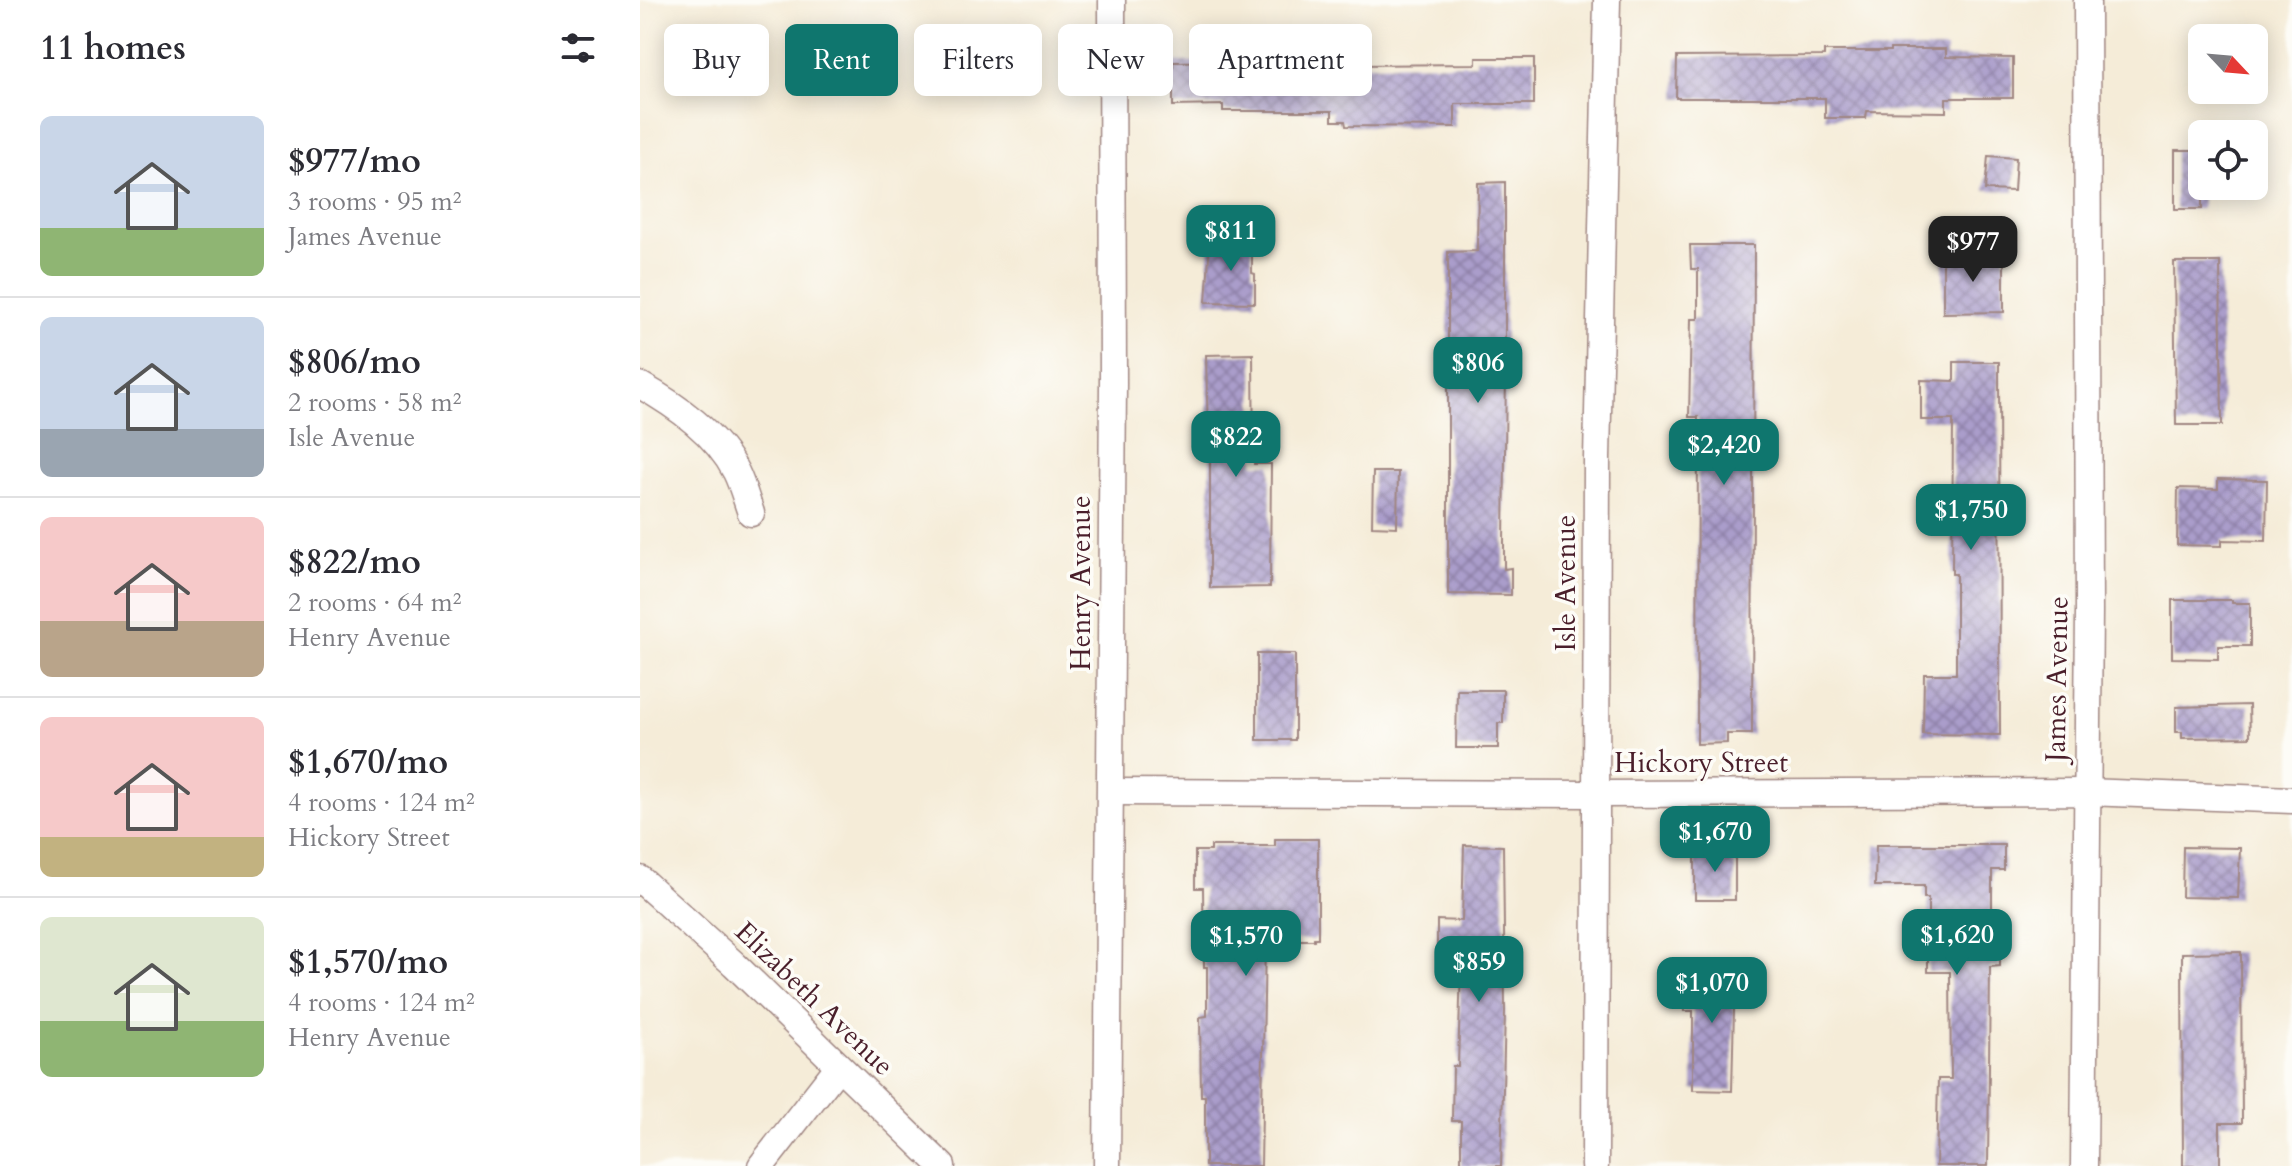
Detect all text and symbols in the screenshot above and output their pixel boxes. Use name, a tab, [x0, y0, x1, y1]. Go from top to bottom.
chip: Buy	[664, 24, 769, 96]
chip: Rent	[785, 24, 898, 96]
chip: Filters	[914, 24, 1042, 96]
chip: New	[1058, 24, 1173, 96]
chip: Apartment	[1189, 24, 1372, 96]
north arrow	[2188, 24, 2268, 104]
map controls	[2188, 24, 2268, 200]
text: 11 homes	[40, 25, 186, 71]
icon: filters	[556, 26, 600, 70]
button: locate	[2188, 120, 2268, 200]
text: $977/mo	[288, 138, 421, 184]
icon: home	[104, 148, 200, 244]
text: 3 rooms · 95 m²	[288, 184, 461, 219]
pin: $811	[1184, 205, 1278, 273]
text: $811	[1204, 213, 1258, 248]
pin: $977	[1926, 216, 2020, 284]
text: James Avenue	[288, 219, 442, 254]
text: $977	[1946, 224, 2000, 259]
pin: $806	[1431, 337, 1525, 405]
text: $806/mo	[288, 339, 421, 385]
text: $806	[1451, 345, 1505, 380]
icon: home	[104, 349, 200, 445]
text: 2 rooms · 58 m²	[288, 385, 461, 420]
pin: $822	[1189, 411, 1283, 479]
text: $822	[1209, 419, 1263, 454]
pin: $2,420	[1659, 419, 1789, 487]
text: Isle Avenue	[288, 420, 415, 455]
text: $2,420	[1687, 427, 1761, 462]
pin: $1,750	[1906, 484, 2036, 552]
text: $1,750	[1934, 492, 2008, 527]
street label: Henry Avenue	[1062, 495, 1100, 671]
street label: Isle Avenue	[1547, 514, 1585, 652]
text: $822/mo	[288, 539, 421, 585]
icon: home	[104, 549, 200, 645]
text: 2 rooms · 64 m²	[288, 585, 461, 620]
street label: James Avenue	[2036, 596, 2077, 766]
text: Henry Avenue	[288, 620, 451, 655]
text: $1,670/mo	[288, 739, 448, 785]
street label: Hickory Street	[1614, 744, 1788, 782]
icon: home	[104, 749, 200, 845]
text: 4 rooms · 124 m²	[288, 785, 475, 820]
pin: $1,670	[1650, 806, 1780, 874]
text: $1,670	[1678, 814, 1752, 849]
text: Hickory Street	[288, 820, 450, 855]
pin: $1,620	[1892, 909, 2022, 977]
pin: $1,570	[1181, 910, 1311, 978]
street label: Elizabeth Avenue	[727, 913, 902, 1084]
text: $1,620	[1920, 917, 1994, 952]
text: $1,570	[1209, 918, 1283, 953]
pin: $859	[1432, 936, 1526, 1004]
text: $1,570/mo	[288, 939, 448, 985]
text: $859	[1452, 944, 1506, 979]
icon: home	[104, 949, 200, 1045]
pin: $1,070	[1647, 957, 1777, 1025]
text: $1,070	[1675, 965, 1749, 1000]
text: 4 rooms · 124 m²	[288, 985, 475, 1020]
text: Henry Avenue	[288, 1020, 451, 1055]

